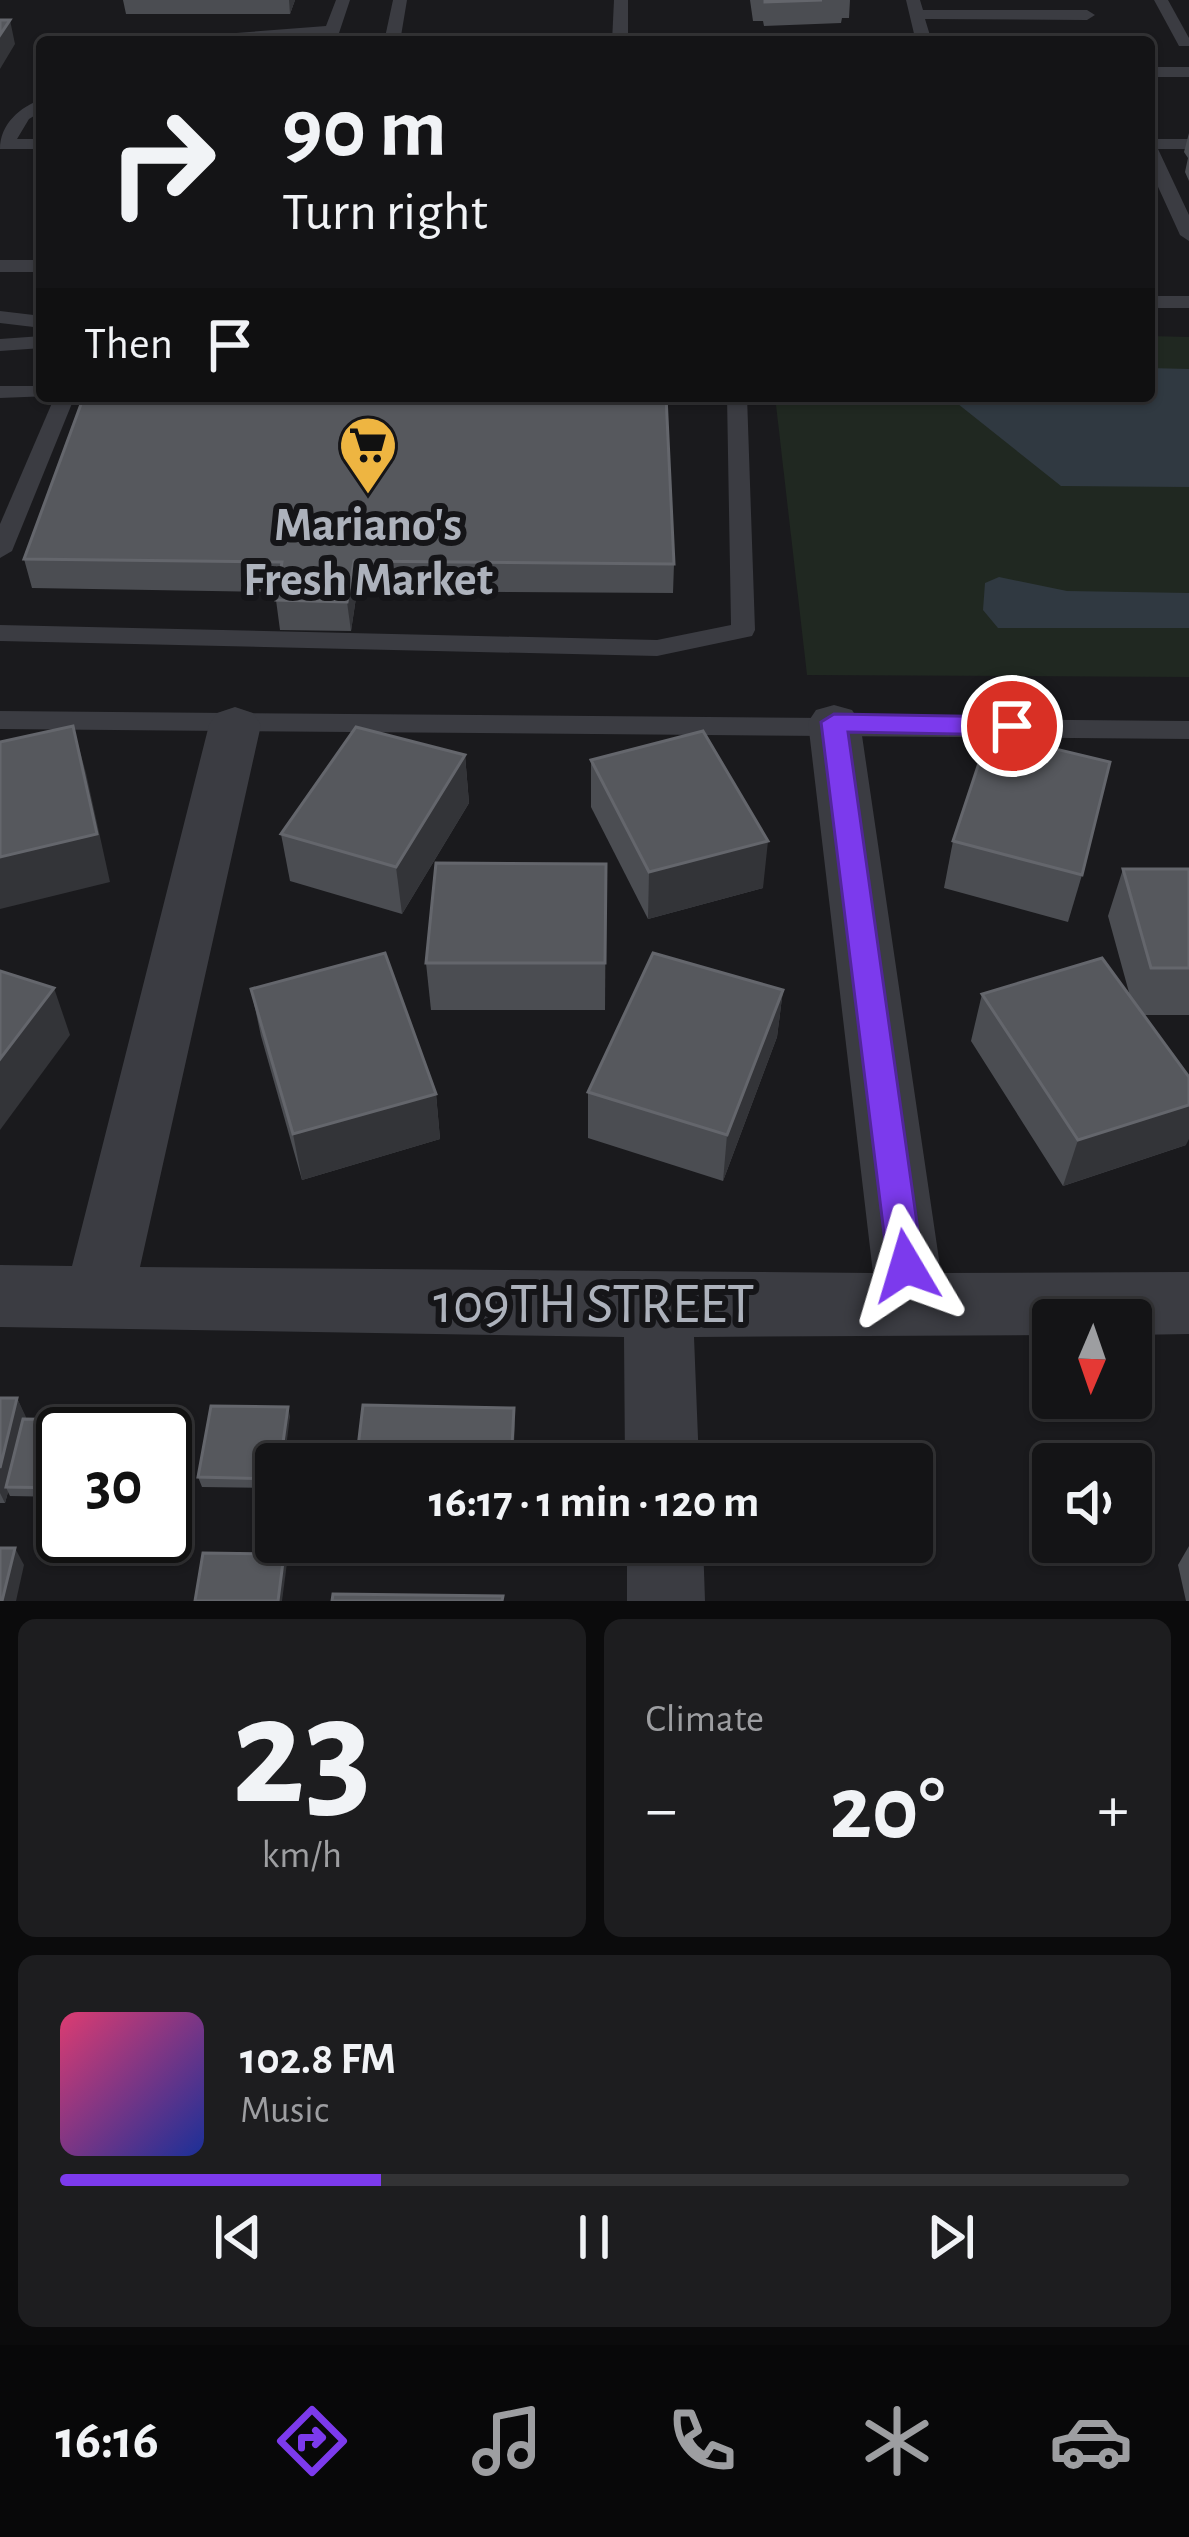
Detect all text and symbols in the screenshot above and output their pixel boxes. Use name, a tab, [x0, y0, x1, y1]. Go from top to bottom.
icon: right	[84, 84, 240, 240]
text: 90 m	[282, 88, 447, 172]
text: Turn right	[282, 186, 488, 240]
icon: arrive	[197, 312, 263, 378]
text: Then	[84, 322, 173, 367]
supermarket icon: Mariano's Fresh Market	[337, 414, 399, 496]
place label: Mariano's Fresh Market	[243, 502, 493, 605]
pin	[961, 675, 1063, 777]
icon: arrive	[979, 693, 1045, 759]
position arrow	[843, 1203, 969, 1329]
street label: 109TH STREET	[433, 1276, 755, 1333]
north arrow	[1032, 1299, 1152, 1419]
map controls	[1032, 1299, 1152, 1563]
speed limit sign: 30	[36, 1407, 192, 1563]
button: sound	[1032, 1443, 1152, 1563]
text: 16:17 · 1 min · 120 m	[429, 1480, 759, 1525]
text: 23	[231, 1676, 372, 1832]
text: Climate	[646, 1700, 764, 1739]
text: 20°	[829, 1765, 945, 1855]
text: −	[646, 1777, 677, 1843]
text: +	[1097, 1777, 1129, 1843]
text: km/h	[262, 1836, 342, 1875]
text: 102.8 FM	[240, 2037, 396, 2082]
text: Music	[240, 2091, 329, 2130]
icon: previous	[205, 2204, 271, 2270]
icon: pause	[561, 2204, 627, 2270]
icon: next	[918, 2204, 984, 2270]
icon: directions	[270, 2399, 354, 2483]
icon: music	[465, 2399, 549, 2483]
icon: phone	[660, 2399, 744, 2483]
icon: climate	[855, 2399, 939, 2483]
icon: car	[1049, 2399, 1133, 2483]
text: 16:16	[55, 2414, 159, 2468]

